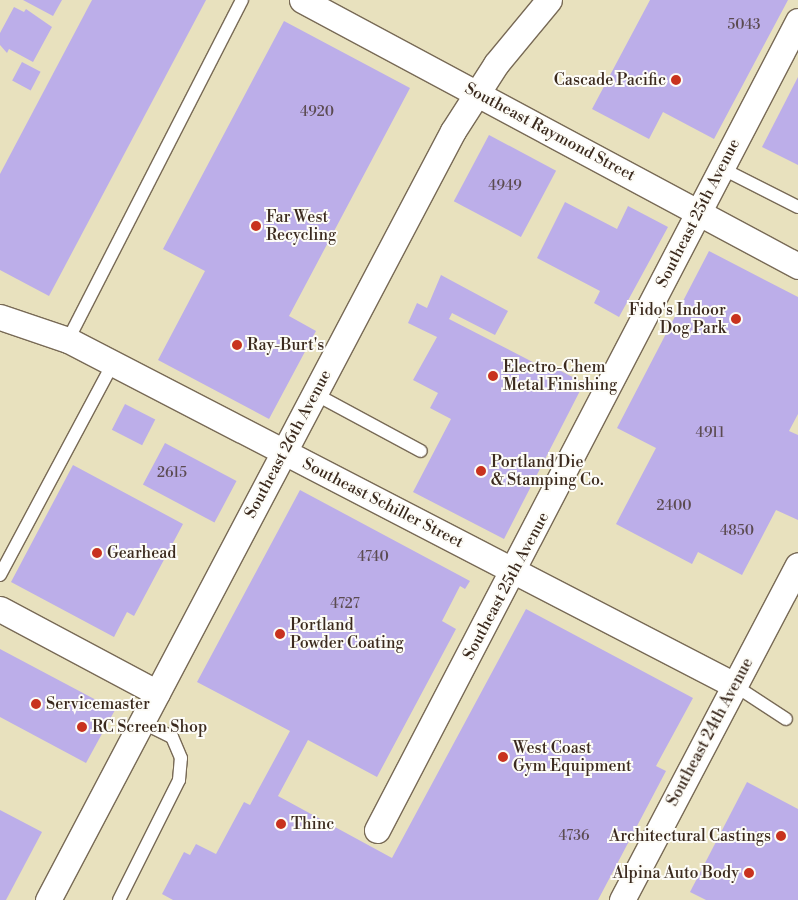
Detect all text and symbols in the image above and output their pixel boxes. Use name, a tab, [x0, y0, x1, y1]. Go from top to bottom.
house number: 5043	[727, 17, 761, 33]
place label: Cascade Pacific	[554, 70, 666, 90]
marker: Cascade Pacific	[670, 74, 682, 86]
street label: Southeast Raymond Street	[461, 79, 639, 185]
house number: 4920	[300, 104, 334, 120]
street label: Southeast 25th Avenue	[652, 135, 744, 291]
house number: 4949	[488, 178, 522, 194]
place label: Far West Recycling	[266, 207, 336, 245]
marker: Far West Recycling	[250, 220, 262, 232]
place label: Fido's Indoor Dog Park	[629, 300, 726, 338]
marker: Fido's Indoor Dog Park	[730, 313, 742, 325]
place label: Ray-Burt's	[247, 335, 324, 355]
marker: Ray-Burt's	[231, 339, 243, 351]
place label: Electro-Chem Metal Finishing	[503, 357, 617, 395]
street label: Southeast 26th Avenue	[241, 367, 335, 521]
marker: Electro-Chem Metal Finishing	[487, 370, 499, 382]
house number: 4911	[696, 425, 724, 441]
place label: Portland Die & Stamping Co.	[491, 452, 604, 490]
street label: Southeast Schiller Street	[299, 454, 467, 552]
house number: 2615	[157, 465, 187, 481]
marker: Portland Die & Stamping Co.	[475, 465, 487, 477]
house number: 2400	[657, 498, 691, 514]
street label: Southeast 25th Avenue	[459, 509, 553, 663]
house number: 4850	[720, 523, 754, 539]
place label: Gearhead	[107, 543, 176, 563]
marker: Gearhead	[91, 547, 103, 559]
house number: 4740	[357, 549, 389, 565]
house number: 4727	[330, 596, 360, 612]
place label: Portland Powder Coating	[290, 615, 404, 653]
marker: Portland Powder Coating	[274, 628, 286, 640]
street label: Southeast 24th Avenue	[663, 655, 757, 809]
place label: Servicemaster	[46, 694, 150, 714]
marker: Servicemaster	[30, 698, 42, 710]
place label: RC Screen Shop	[92, 717, 207, 737]
marker: RC Screen Shop	[76, 721, 88, 733]
place label: West Coast Gym Equipment	[513, 738, 632, 776]
marker: West Coast Gym Equipment	[497, 751, 509, 763]
place label: Thinc	[291, 814, 334, 834]
marker: Thinc	[275, 818, 287, 830]
place label: Architectural Castings	[609, 826, 771, 846]
house number: 4736	[559, 828, 589, 844]
marker: Architectural Castings	[775, 830, 787, 842]
place label: Alpina Auto Body	[613, 863, 739, 883]
marker: Alpina Auto Body	[743, 867, 755, 879]

